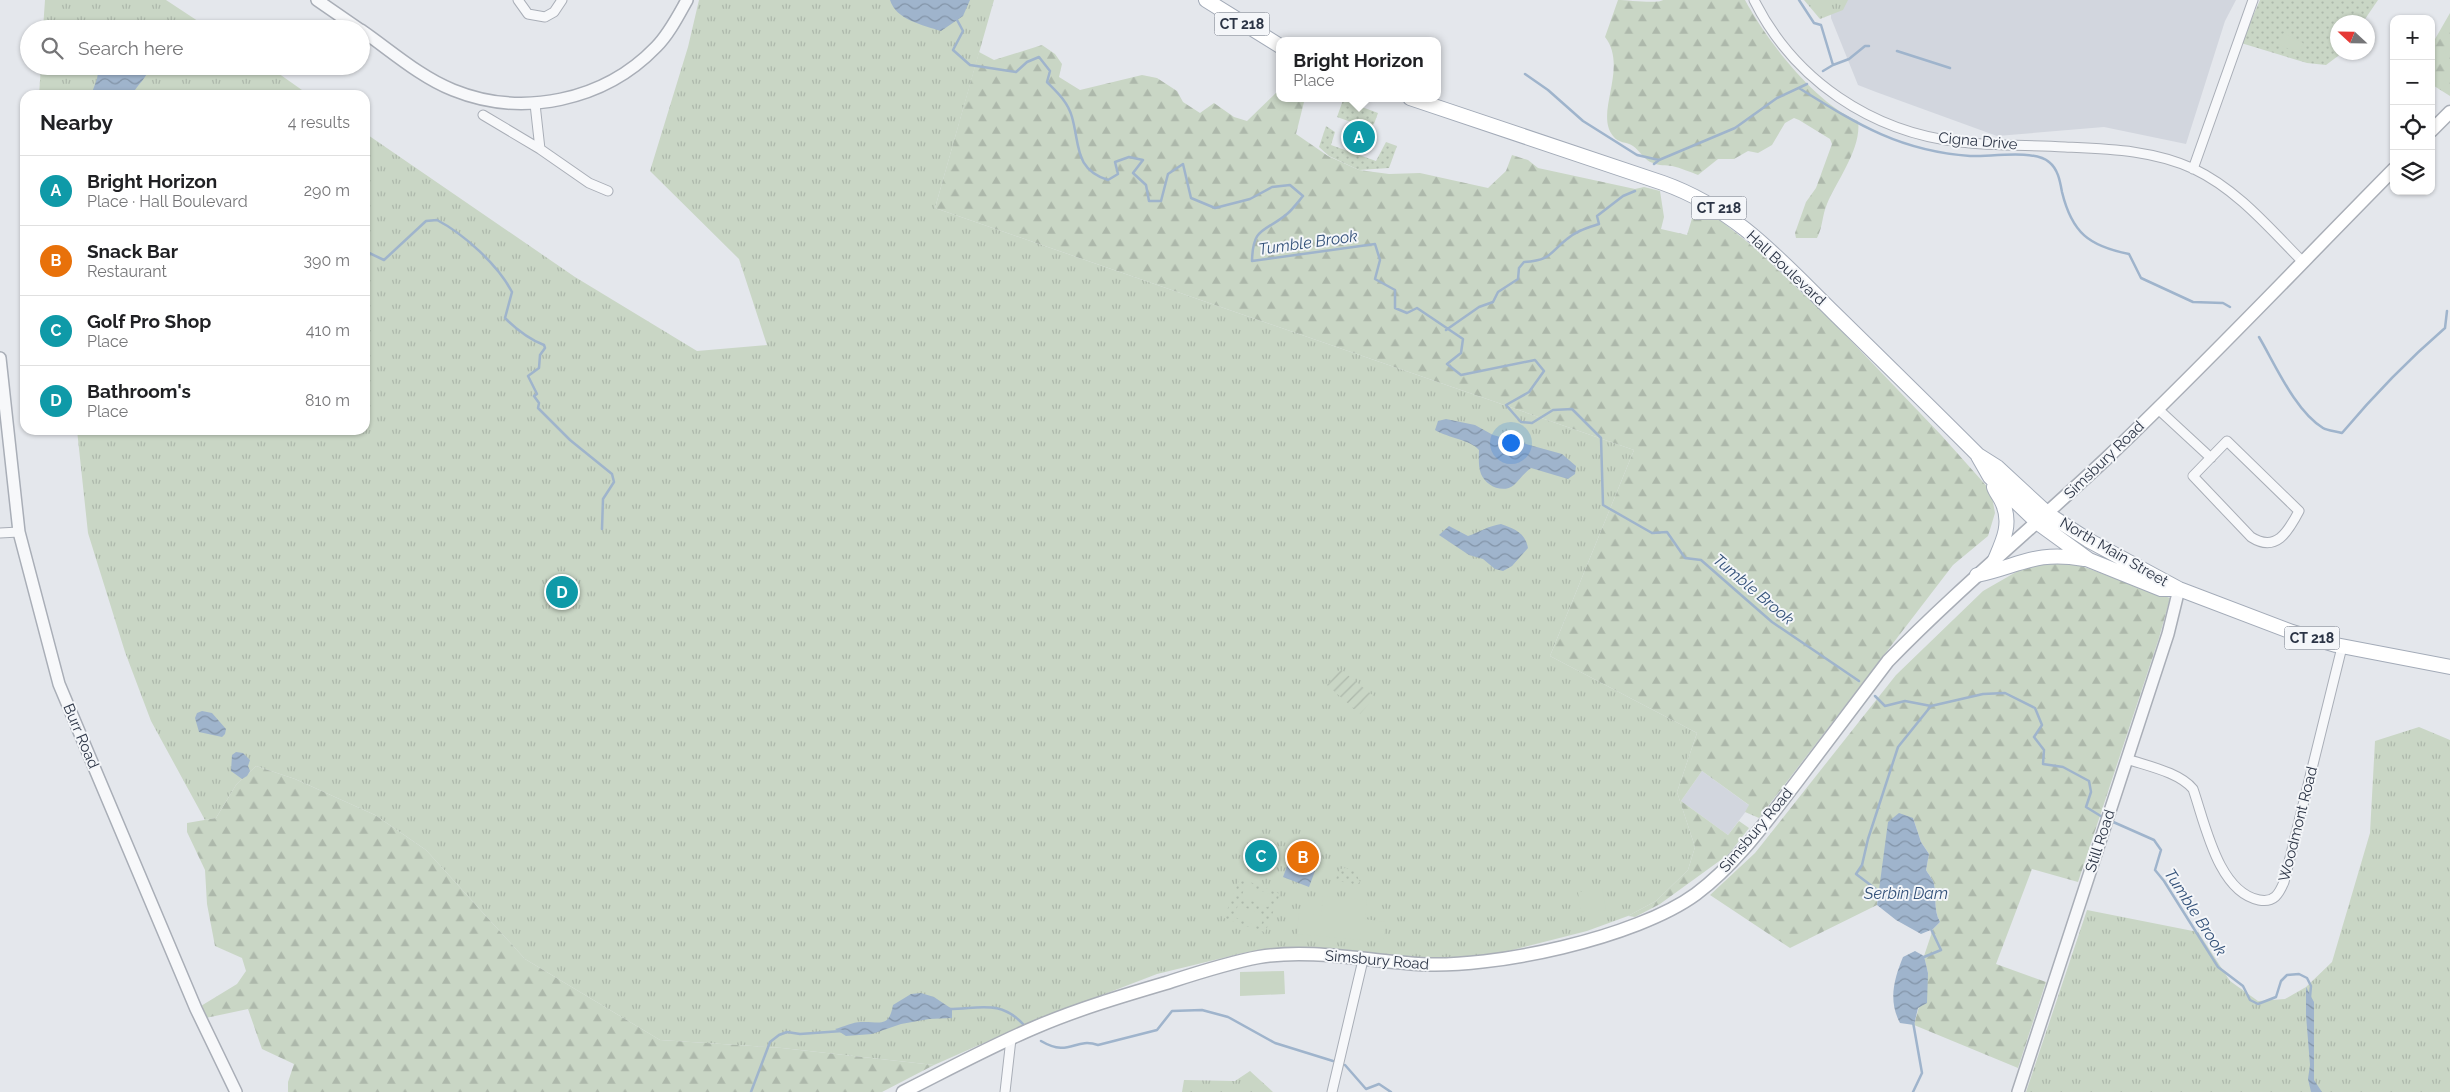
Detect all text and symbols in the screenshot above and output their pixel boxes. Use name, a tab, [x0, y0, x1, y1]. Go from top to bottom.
road number: CT 218	[1214, 12, 1270, 36]
north arrow	[2330, 15, 2375, 60]
map controls	[2390, 15, 2435, 195]
button: +	[2390, 15, 2435, 60]
search box	[20, 20, 370, 75]
icon: search	[38, 34, 66, 62]
text: Search here	[78, 37, 184, 59]
popup	[1276, 37, 1441, 102]
text: Bright Horizon	[1293, 49, 1424, 71]
button: −	[2390, 60, 2435, 105]
text: Place	[1293, 71, 1334, 90]
button: locate	[2390, 105, 2435, 150]
text: Nearby	[40, 110, 113, 135]
text: 4 results	[288, 113, 350, 132]
pin: A	[1343, 118, 1375, 156]
street label: Cigna Drive	[1938, 129, 2019, 153]
button: layers	[2390, 150, 2435, 195]
text: Bright Horizon	[87, 170, 217, 192]
text: A	[51, 181, 61, 200]
text: 290 m	[304, 181, 350, 200]
text: Place · Hall Boulevard	[87, 192, 248, 211]
road number: CT 218	[1692, 197, 1746, 220]
water label: Tumble Brook	[1257, 226, 1359, 259]
street label: Hall Boulevard	[1743, 227, 1829, 309]
text: Snack Bar	[87, 240, 178, 262]
text: B	[51, 251, 61, 270]
text: 390 m	[304, 251, 350, 270]
text: Restaurant	[87, 262, 167, 281]
text: Golf Pro Shop	[87, 310, 211, 332]
text: C	[51, 321, 61, 340]
text: 410 m	[306, 321, 350, 340]
text: Place	[87, 332, 128, 351]
text: Bathroom's	[87, 380, 191, 402]
text: D	[50, 391, 62, 410]
text: 810 m	[305, 391, 350, 410]
text: Place	[87, 402, 128, 421]
street label: Simsbury Road	[2060, 417, 2148, 503]
your location	[1498, 430, 1524, 456]
street label: North Main Street	[2057, 514, 2171, 590]
water label: Tumble Brook	[1709, 550, 1798, 629]
pin: D	[546, 573, 578, 611]
road number: CT 218	[2284, 626, 2340, 650]
street label: Burr Road	[59, 701, 103, 771]
street label: Woodmont Road	[2275, 765, 2321, 883]
street label: Simsbury Road	[1716, 784, 1796, 876]
street label: Still Road	[2081, 807, 2119, 875]
pin: C	[1245, 837, 1277, 875]
pin: B	[1287, 838, 1319, 876]
water label: Tumble Brook	[2160, 865, 2231, 960]
water label: Serbin Dam	[1863, 884, 1948, 903]
street label: Simsbury Road	[1324, 946, 1430, 974]

